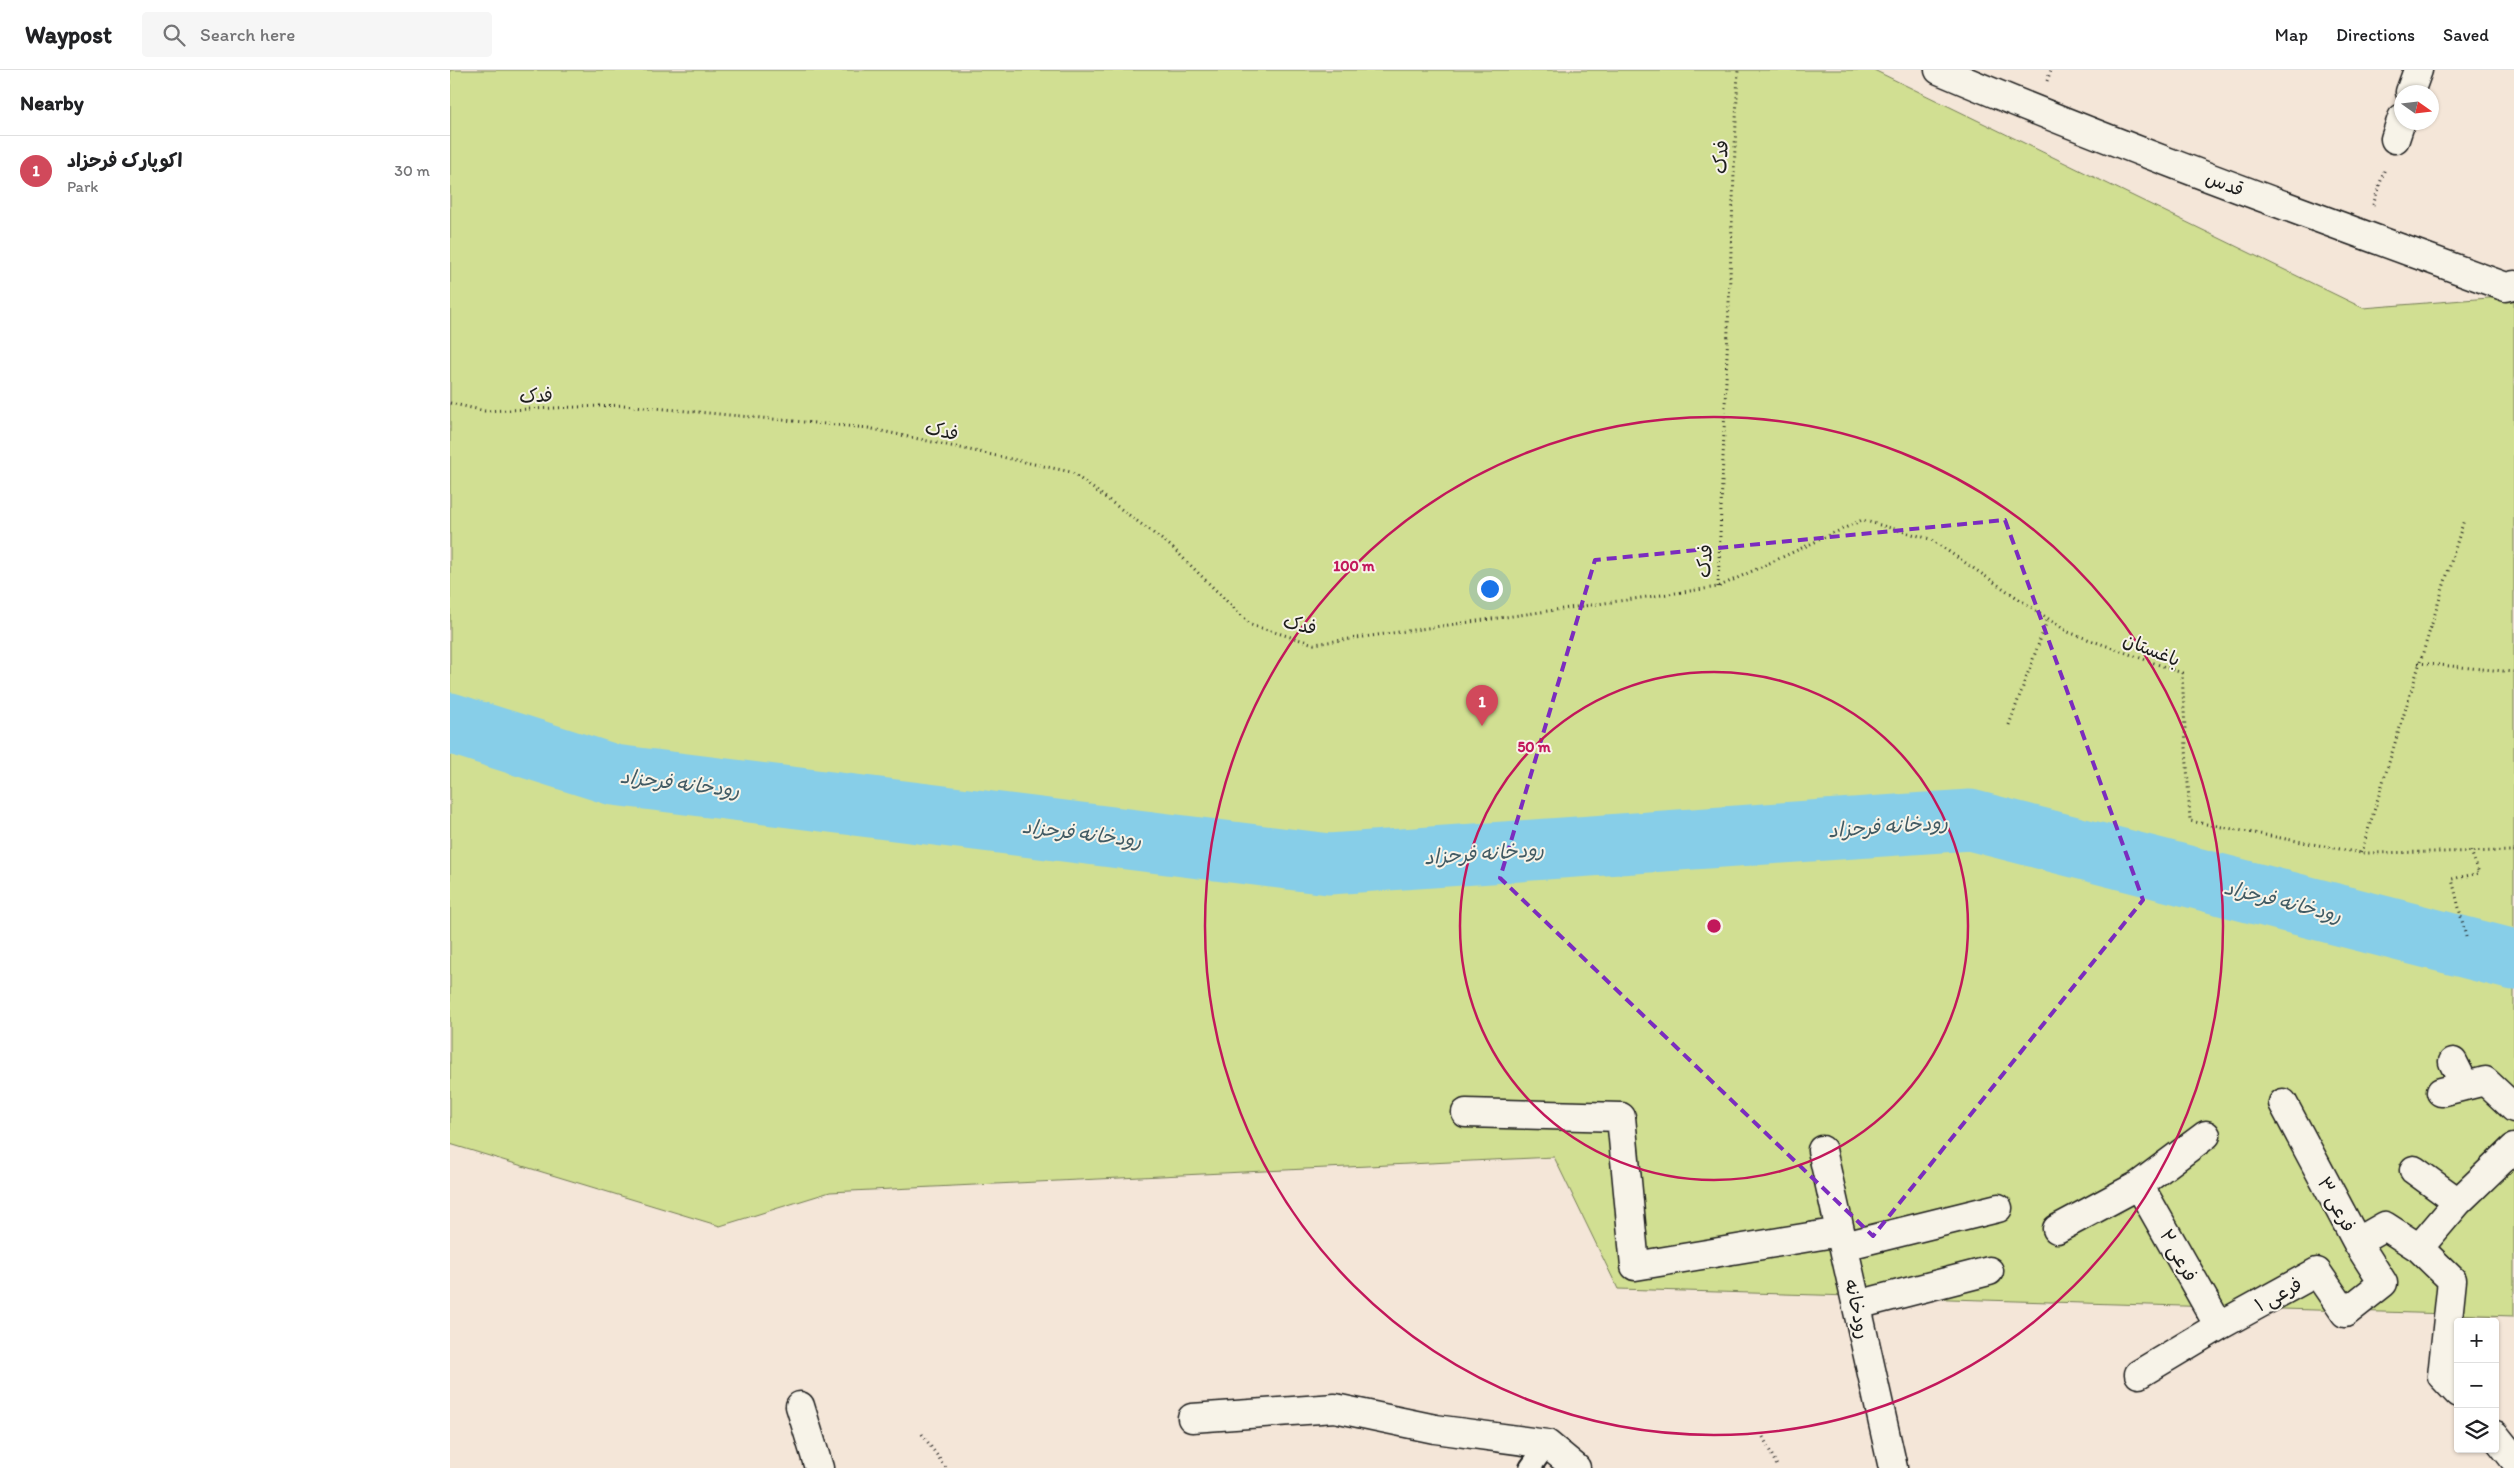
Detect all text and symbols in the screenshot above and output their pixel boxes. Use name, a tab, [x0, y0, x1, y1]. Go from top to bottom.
search box	[142, 12, 492, 57]
text: Waypost	[25, 20, 112, 49]
icon: search	[160, 21, 188, 49]
text: Search here	[200, 23, 295, 46]
text: Map	[2275, 24, 2308, 46]
text: Directions	[2336, 24, 2415, 46]
text: Saved	[2443, 24, 2489, 46]
north arrow	[2394, 85, 2439, 130]
text: Nearby	[20, 90, 84, 115]
street label: فدک	[1708, 140, 1733, 175]
text: اکوپارک فرحزاد	[67, 149, 182, 172]
text: 1	[32, 161, 40, 180]
text: 30 m	[394, 161, 430, 180]
street label: قدس	[2203, 166, 2247, 201]
text: Park	[67, 177, 98, 196]
street label: فدک	[519, 383, 554, 408]
street label: فدک	[923, 416, 961, 445]
street label: فدک	[1692, 543, 1717, 579]
text: 100 m	[1333, 557, 1375, 575]
your location	[1477, 576, 1503, 602]
street label: فدک	[1281, 609, 1319, 639]
street label: باغستان	[2120, 628, 2184, 671]
pin: 1	[1466, 685, 1498, 726]
text: 50 m	[1517, 738, 1551, 756]
water label: رودخانه فرحزاد	[619, 764, 742, 802]
water label: رودخانه فرحزاد	[1827, 810, 1949, 842]
water label: رودخانه فرحزاد	[1021, 814, 1144, 852]
water label: رودخانه فرحزاد	[1423, 837, 1545, 869]
water label: رودخانه فرحزاد	[2222, 875, 2345, 927]
centre of rings	[1705, 917, 1723, 935]
street label: فرعی ۳	[2312, 1173, 2361, 1236]
street label: فرعی ۲	[2154, 1225, 2202, 1286]
street label: فرعی ۱	[2251, 1272, 2306, 1318]
street label: رودخانه	[1840, 1277, 1875, 1341]
map controls	[2454, 1318, 2499, 1453]
button: +	[2454, 1318, 2499, 1363]
button: −	[2454, 1363, 2499, 1408]
button: layers	[2454, 1408, 2499, 1453]

